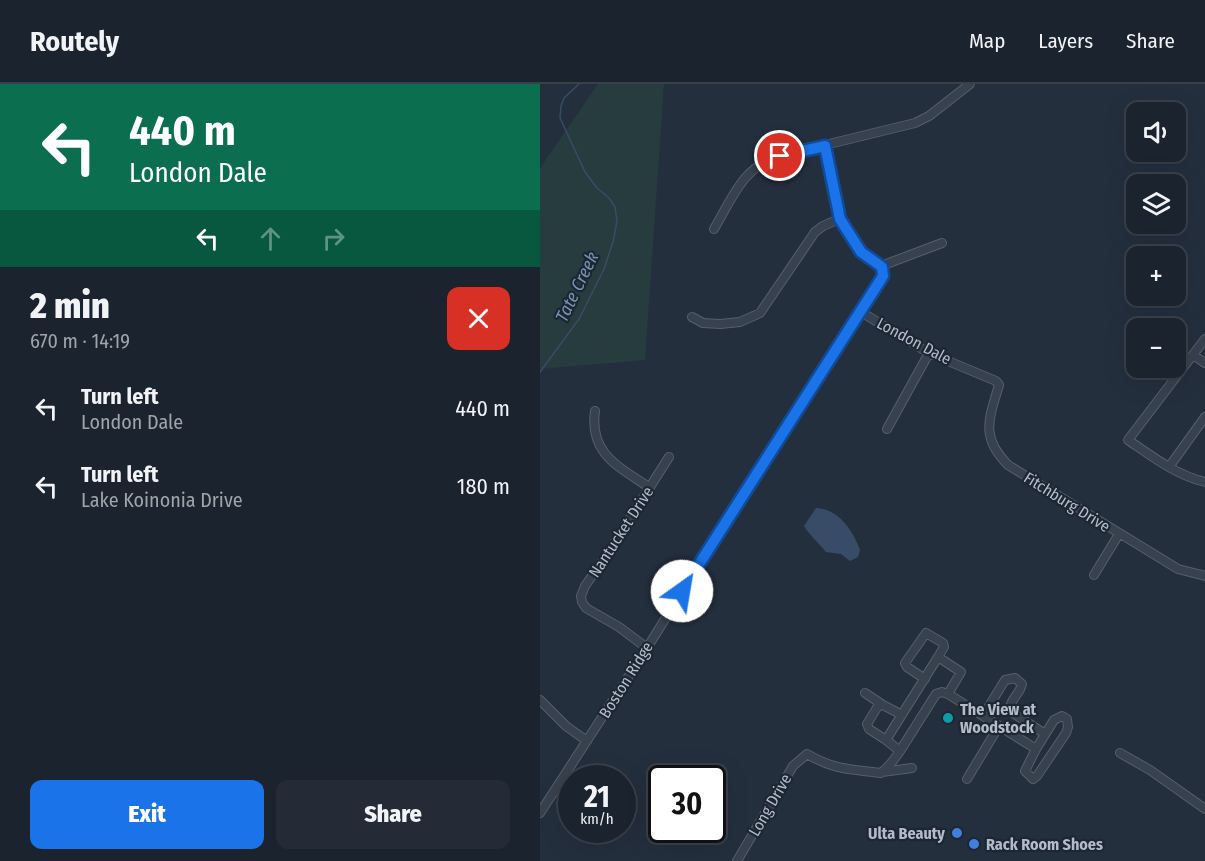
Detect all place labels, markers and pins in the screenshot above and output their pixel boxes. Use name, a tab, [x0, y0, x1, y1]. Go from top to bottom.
pin	[754, 130, 805, 181]
place label: The View at Woodstock	[960, 700, 1037, 737]
marker: The View at Woodstock	[941, 711, 955, 725]
place label: Ulta Beauty	[868, 824, 945, 843]
marker: Ulta Beauty	[950, 826, 964, 840]
place label: Rack Room Shoes	[986, 835, 1103, 854]
marker: Rack Room Shoes	[967, 837, 981, 851]

